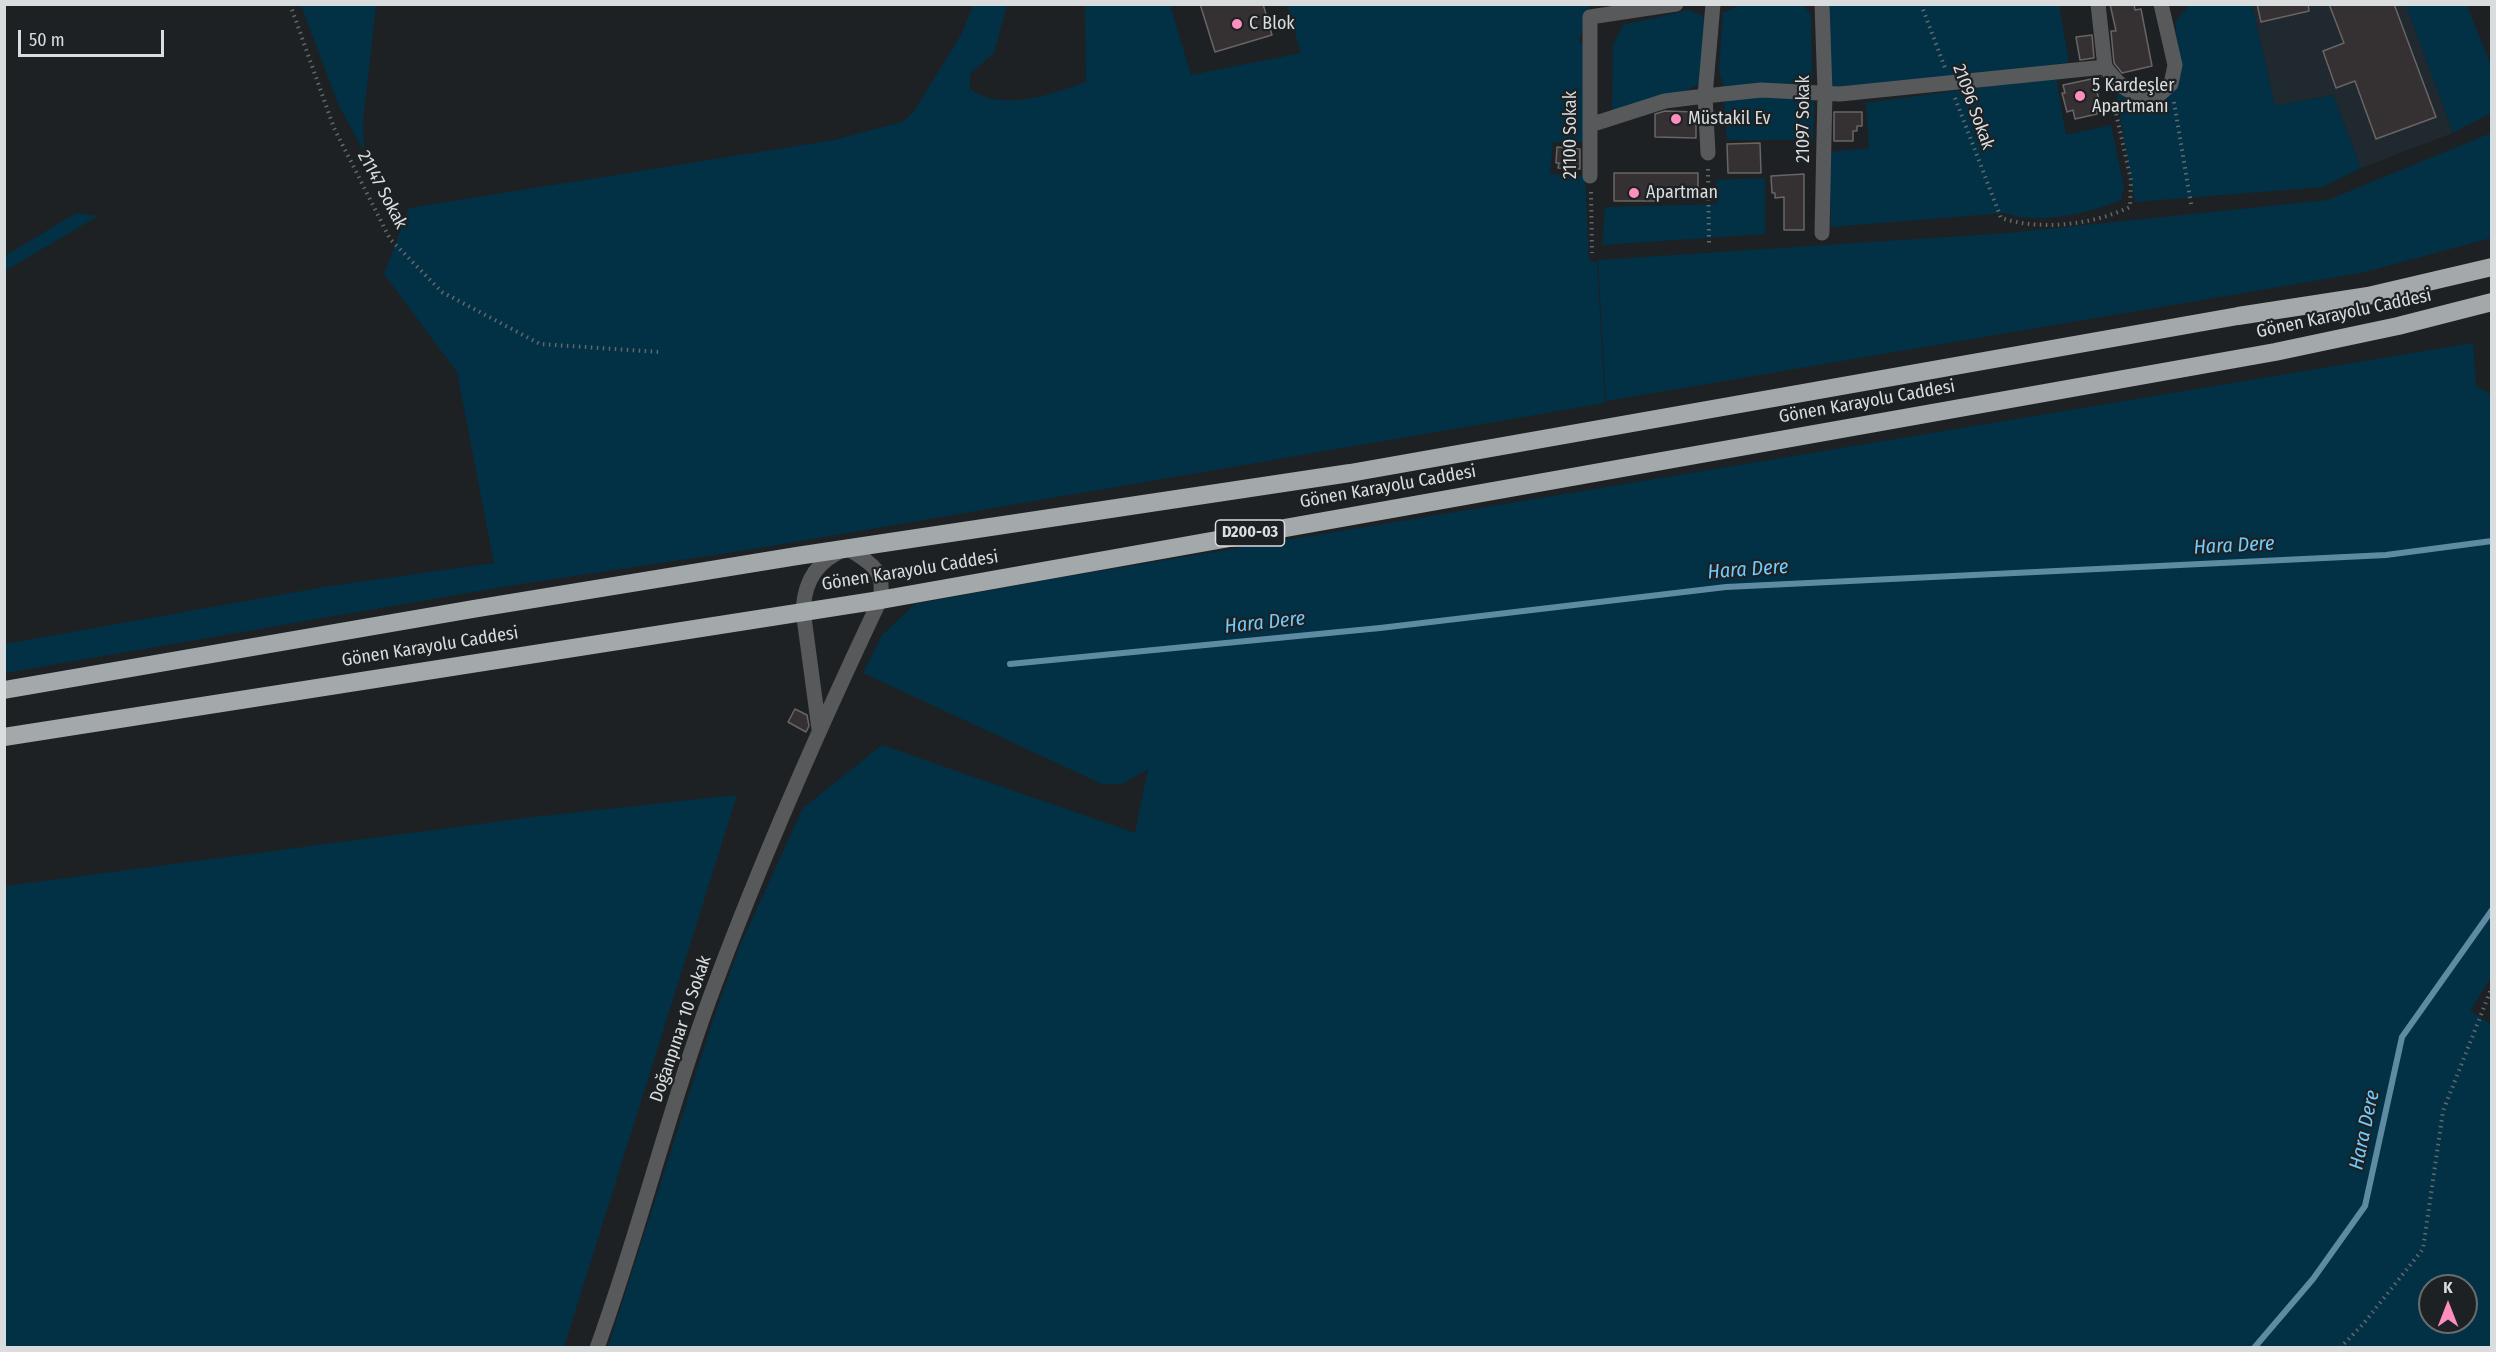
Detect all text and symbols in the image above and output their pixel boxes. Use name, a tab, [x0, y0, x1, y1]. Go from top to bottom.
place label: C Blok	[1249, 13, 1295, 35]
marker: C Blok	[1230, 17, 1244, 31]
scale bar	[21, 18, 166, 56]
text: 50 m	[29, 29, 65, 51]
street label: 21096 Sokak	[1948, 61, 1998, 153]
street label: 21097 Sokak	[1793, 75, 1815, 163]
place label: 5 Kardeşler Apartmanı	[2092, 75, 2175, 118]
marker: 5 Kardeşler Apartmanı	[2073, 89, 2087, 103]
street label: 21100 Sokak	[1560, 91, 1582, 179]
place label: Müstakil Ev	[1688, 108, 1770, 130]
marker: Müstakil Ev	[1669, 112, 1683, 126]
street label: 21147 Sokak	[353, 147, 411, 233]
place label: Apartman	[1646, 182, 1718, 204]
marker: Apartman	[1627, 186, 1641, 200]
street label: Gönen Karayolu Caddesi	[2255, 285, 2433, 343]
street label: Gönen Karayolu Caddesi	[1777, 376, 1957, 428]
street label: Gönen Karayolu Caddesi	[1298, 461, 1478, 513]
road number: D200-03	[1216, 520, 1284, 546]
water label: Hara Dere	[2193, 532, 2275, 560]
street label: Gönen Karayolu Caddesi	[820, 546, 1000, 596]
water label: Hara Dere	[1707, 555, 1789, 585]
water label: Hara Dere	[1224, 607, 1306, 639]
street label: Gönen Karayolu Caddesi	[340, 622, 520, 672]
street label: Doğanpınar 10 Sokak	[646, 953, 716, 1105]
water label: Hara Dere	[2345, 1088, 2385, 1172]
north arrow	[2418, 1274, 2478, 1334]
text: K	[2443, 1278, 2453, 1297]

